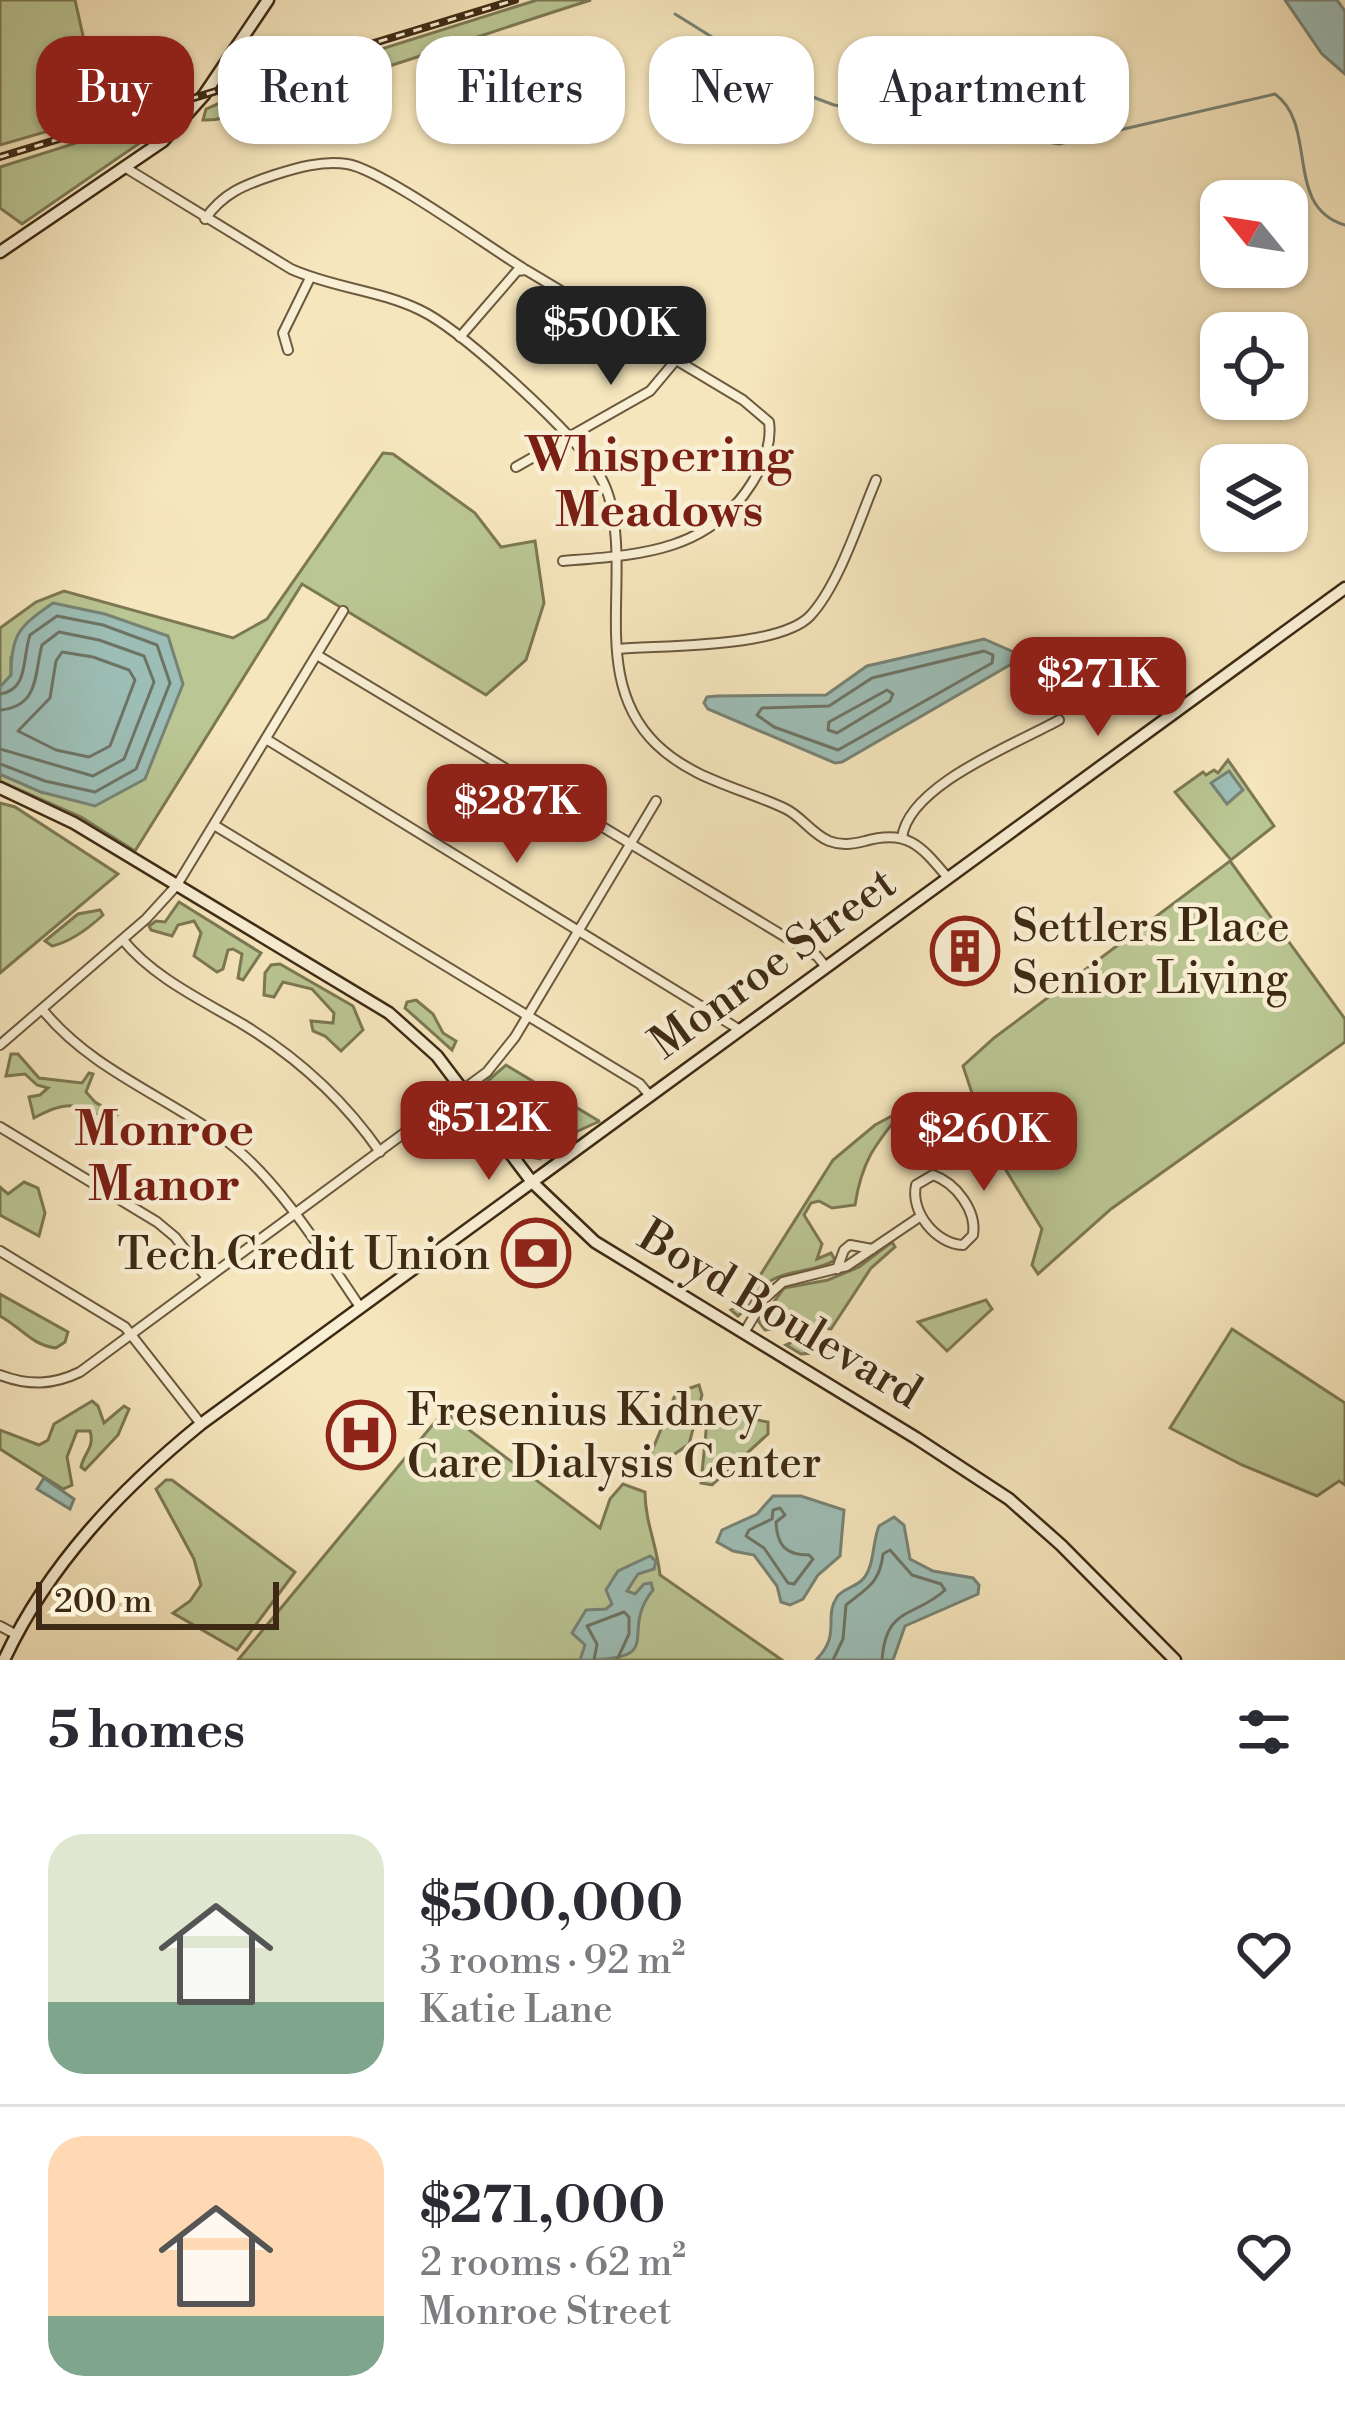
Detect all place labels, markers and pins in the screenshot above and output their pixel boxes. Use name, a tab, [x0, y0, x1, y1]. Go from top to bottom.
pin: $500K	[527, 286, 695, 388]
pin: $271K	[1014, 637, 1182, 739]
pin: $287K	[433, 764, 601, 866]
place label: Settlers Place Senior Living	[1012, 899, 1290, 1008]
building icon: Settlers Place Senior Living	[930, 916, 1000, 986]
pin: $512K	[405, 1081, 573, 1183]
pin: $260K	[900, 1092, 1068, 1194]
bank icon: Tech Credit Union	[501, 1218, 571, 1288]
place label: Tech Credit Union	[118, 1227, 490, 1284]
place label: Fresenius Kidney Care Dialysis Center	[407, 1383, 821, 1492]
hospital icon: Fresenius Kidney Care Dialysis Center	[326, 1400, 396, 1470]

